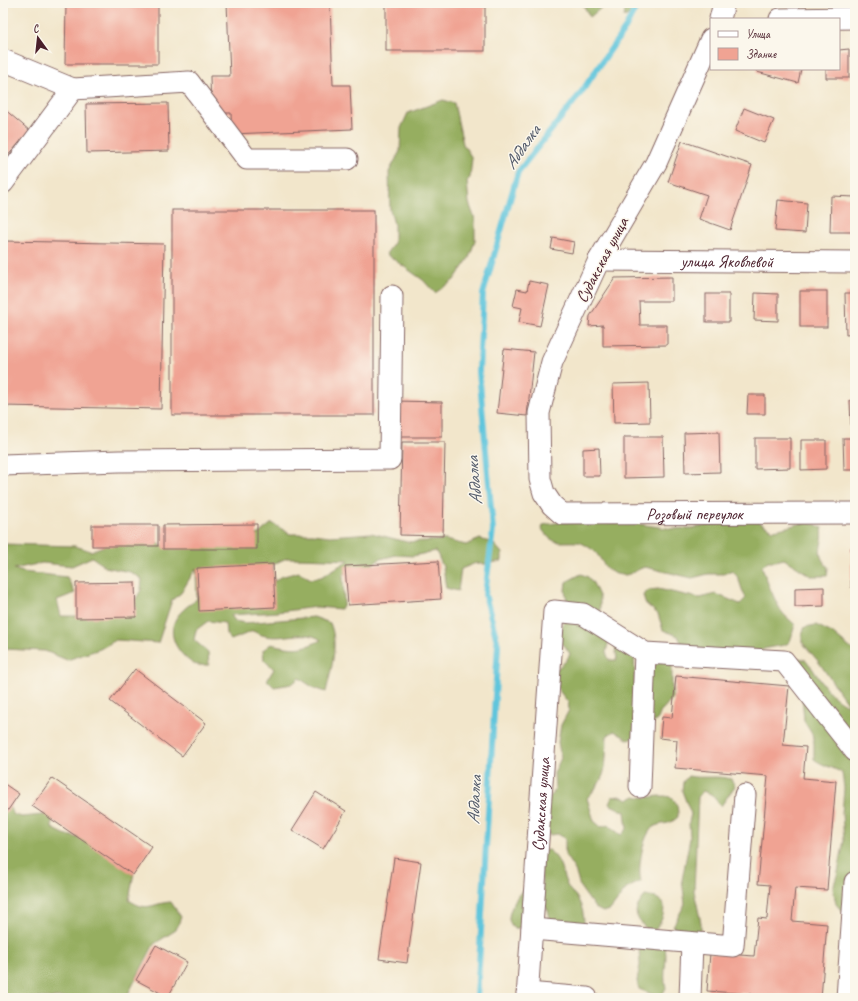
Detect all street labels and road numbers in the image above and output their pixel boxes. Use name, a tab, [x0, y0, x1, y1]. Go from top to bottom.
street label: Судакская улица	[571, 212, 634, 306]
street label: улица Яковлевой	[680, 250, 774, 272]
street label: Розовый переулок	[646, 503, 744, 525]
street label: Судакская улица	[527, 755, 554, 852]

